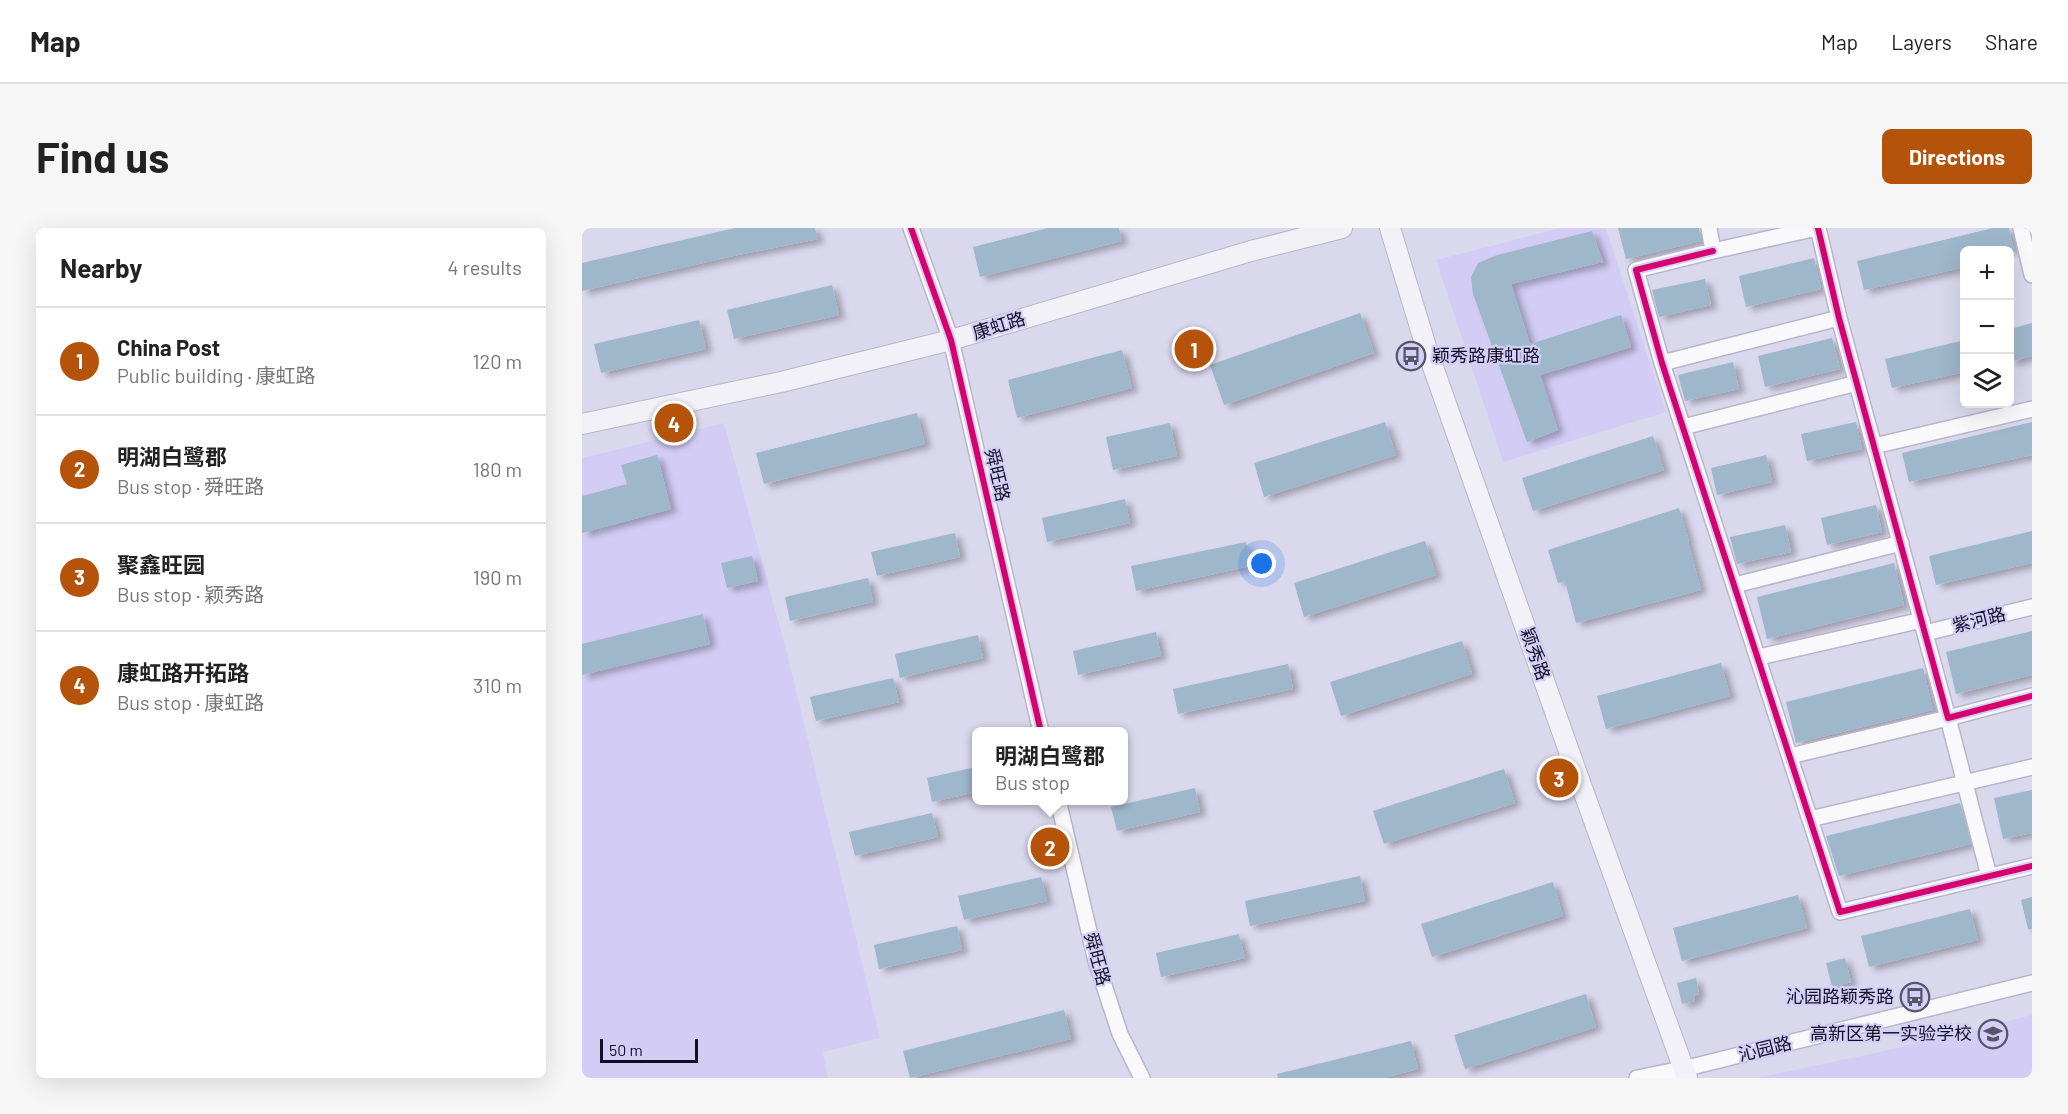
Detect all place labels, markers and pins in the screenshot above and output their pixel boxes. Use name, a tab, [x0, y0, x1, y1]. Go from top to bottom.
pin: 1	[1174, 326, 1214, 372]
bus stop icon: 颖秀路康虹路	[1395, 340, 1427, 372]
place label: 颖秀路康虹路	[1432, 344, 1540, 366]
pin: 4	[654, 400, 694, 446]
pin: 3	[1540, 756, 1578, 800]
pin: 2	[1030, 824, 1070, 870]
bus stop icon: 沁园路颖秀路	[1899, 981, 1931, 1013]
place label: 沁园路颖秀路	[1786, 985, 1894, 1007]
school or university icon: 高新区第一实验学校	[1977, 1018, 2009, 1050]
place label: 高新区第一实验学校	[1810, 1022, 1972, 1044]

